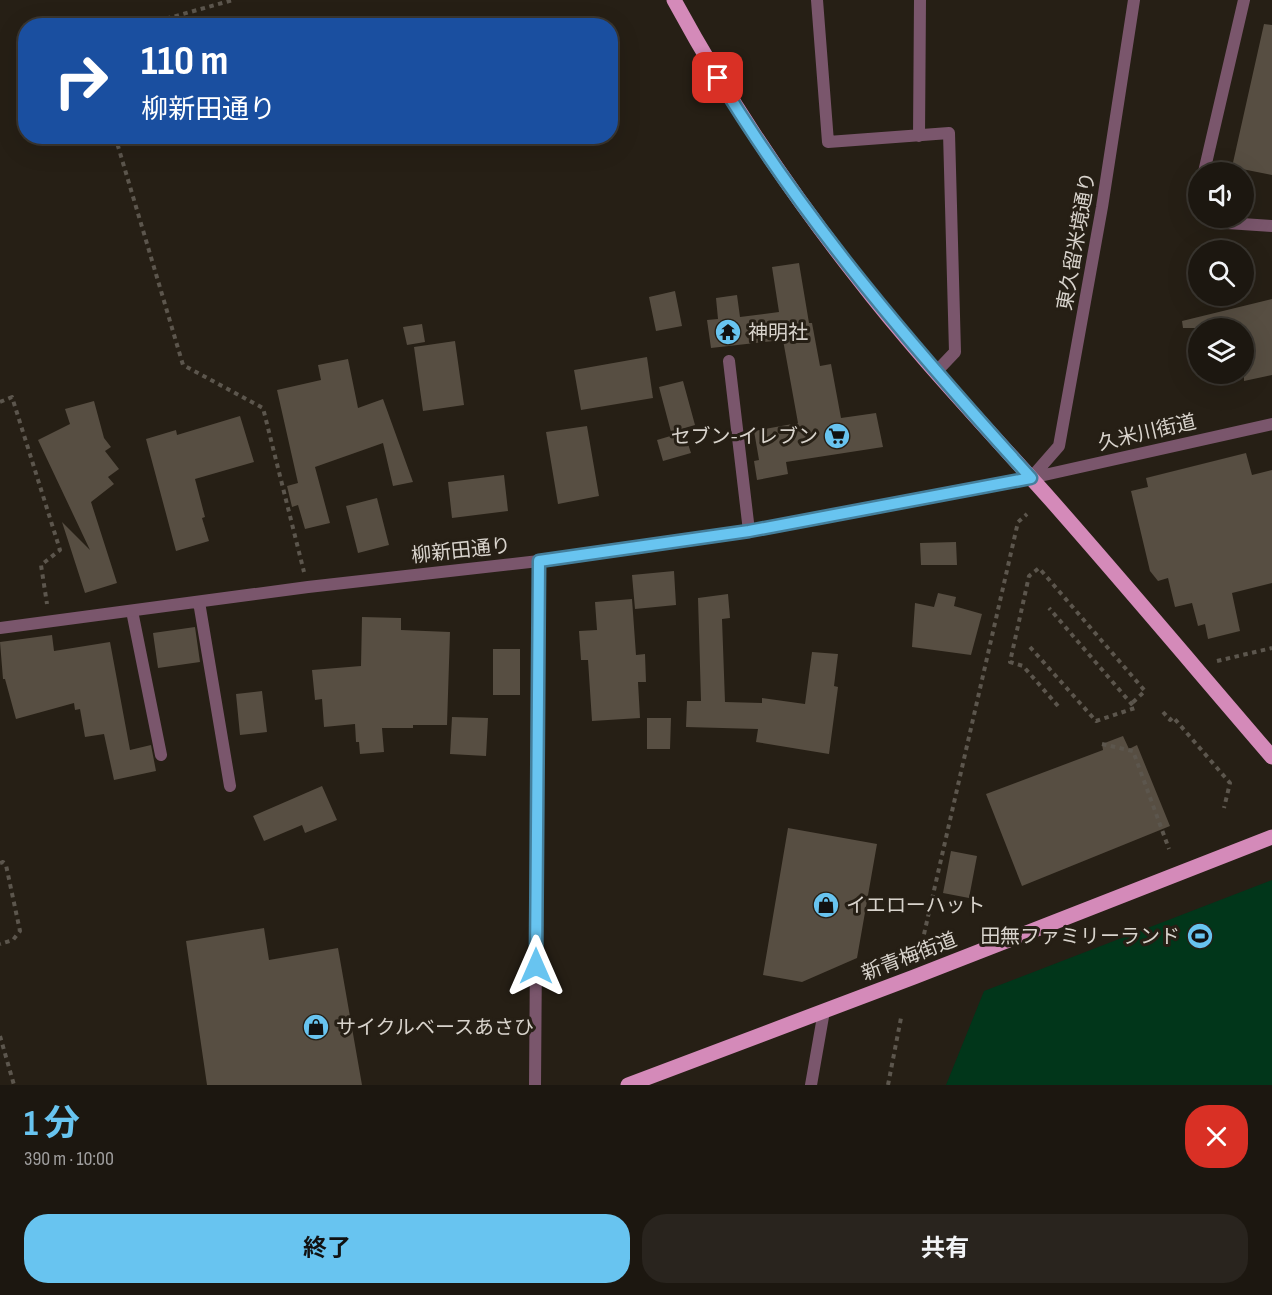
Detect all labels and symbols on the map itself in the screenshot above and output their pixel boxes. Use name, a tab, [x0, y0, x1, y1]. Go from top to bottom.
pin	[692, 52, 743, 103]
street label: 東久留米境通り	[1053, 170, 1101, 312]
temple icon: 神明社	[713, 317, 743, 347]
place label: 神明社	[748, 321, 808, 345]
street label: 久米川街道	[1096, 410, 1199, 456]
supermarket icon: セブン-イレブン	[822, 421, 852, 451]
place label: セブン-イレブン	[671, 425, 818, 449]
street label: 柳新田通り	[410, 534, 512, 568]
shop icon: イエローハット	[811, 890, 841, 920]
place label: イエローハット	[846, 894, 985, 918]
sports icon: 田無ファミリーランド	[1185, 921, 1215, 951]
place label: 田無ファミリーランド	[980, 925, 1180, 949]
street label: 新青梅街道	[858, 928, 960, 986]
position arrow	[504, 934, 568, 998]
shop icon: サイクルベースあさひ	[301, 1012, 331, 1042]
place label: サイクルベースあさひ	[336, 1016, 534, 1040]

